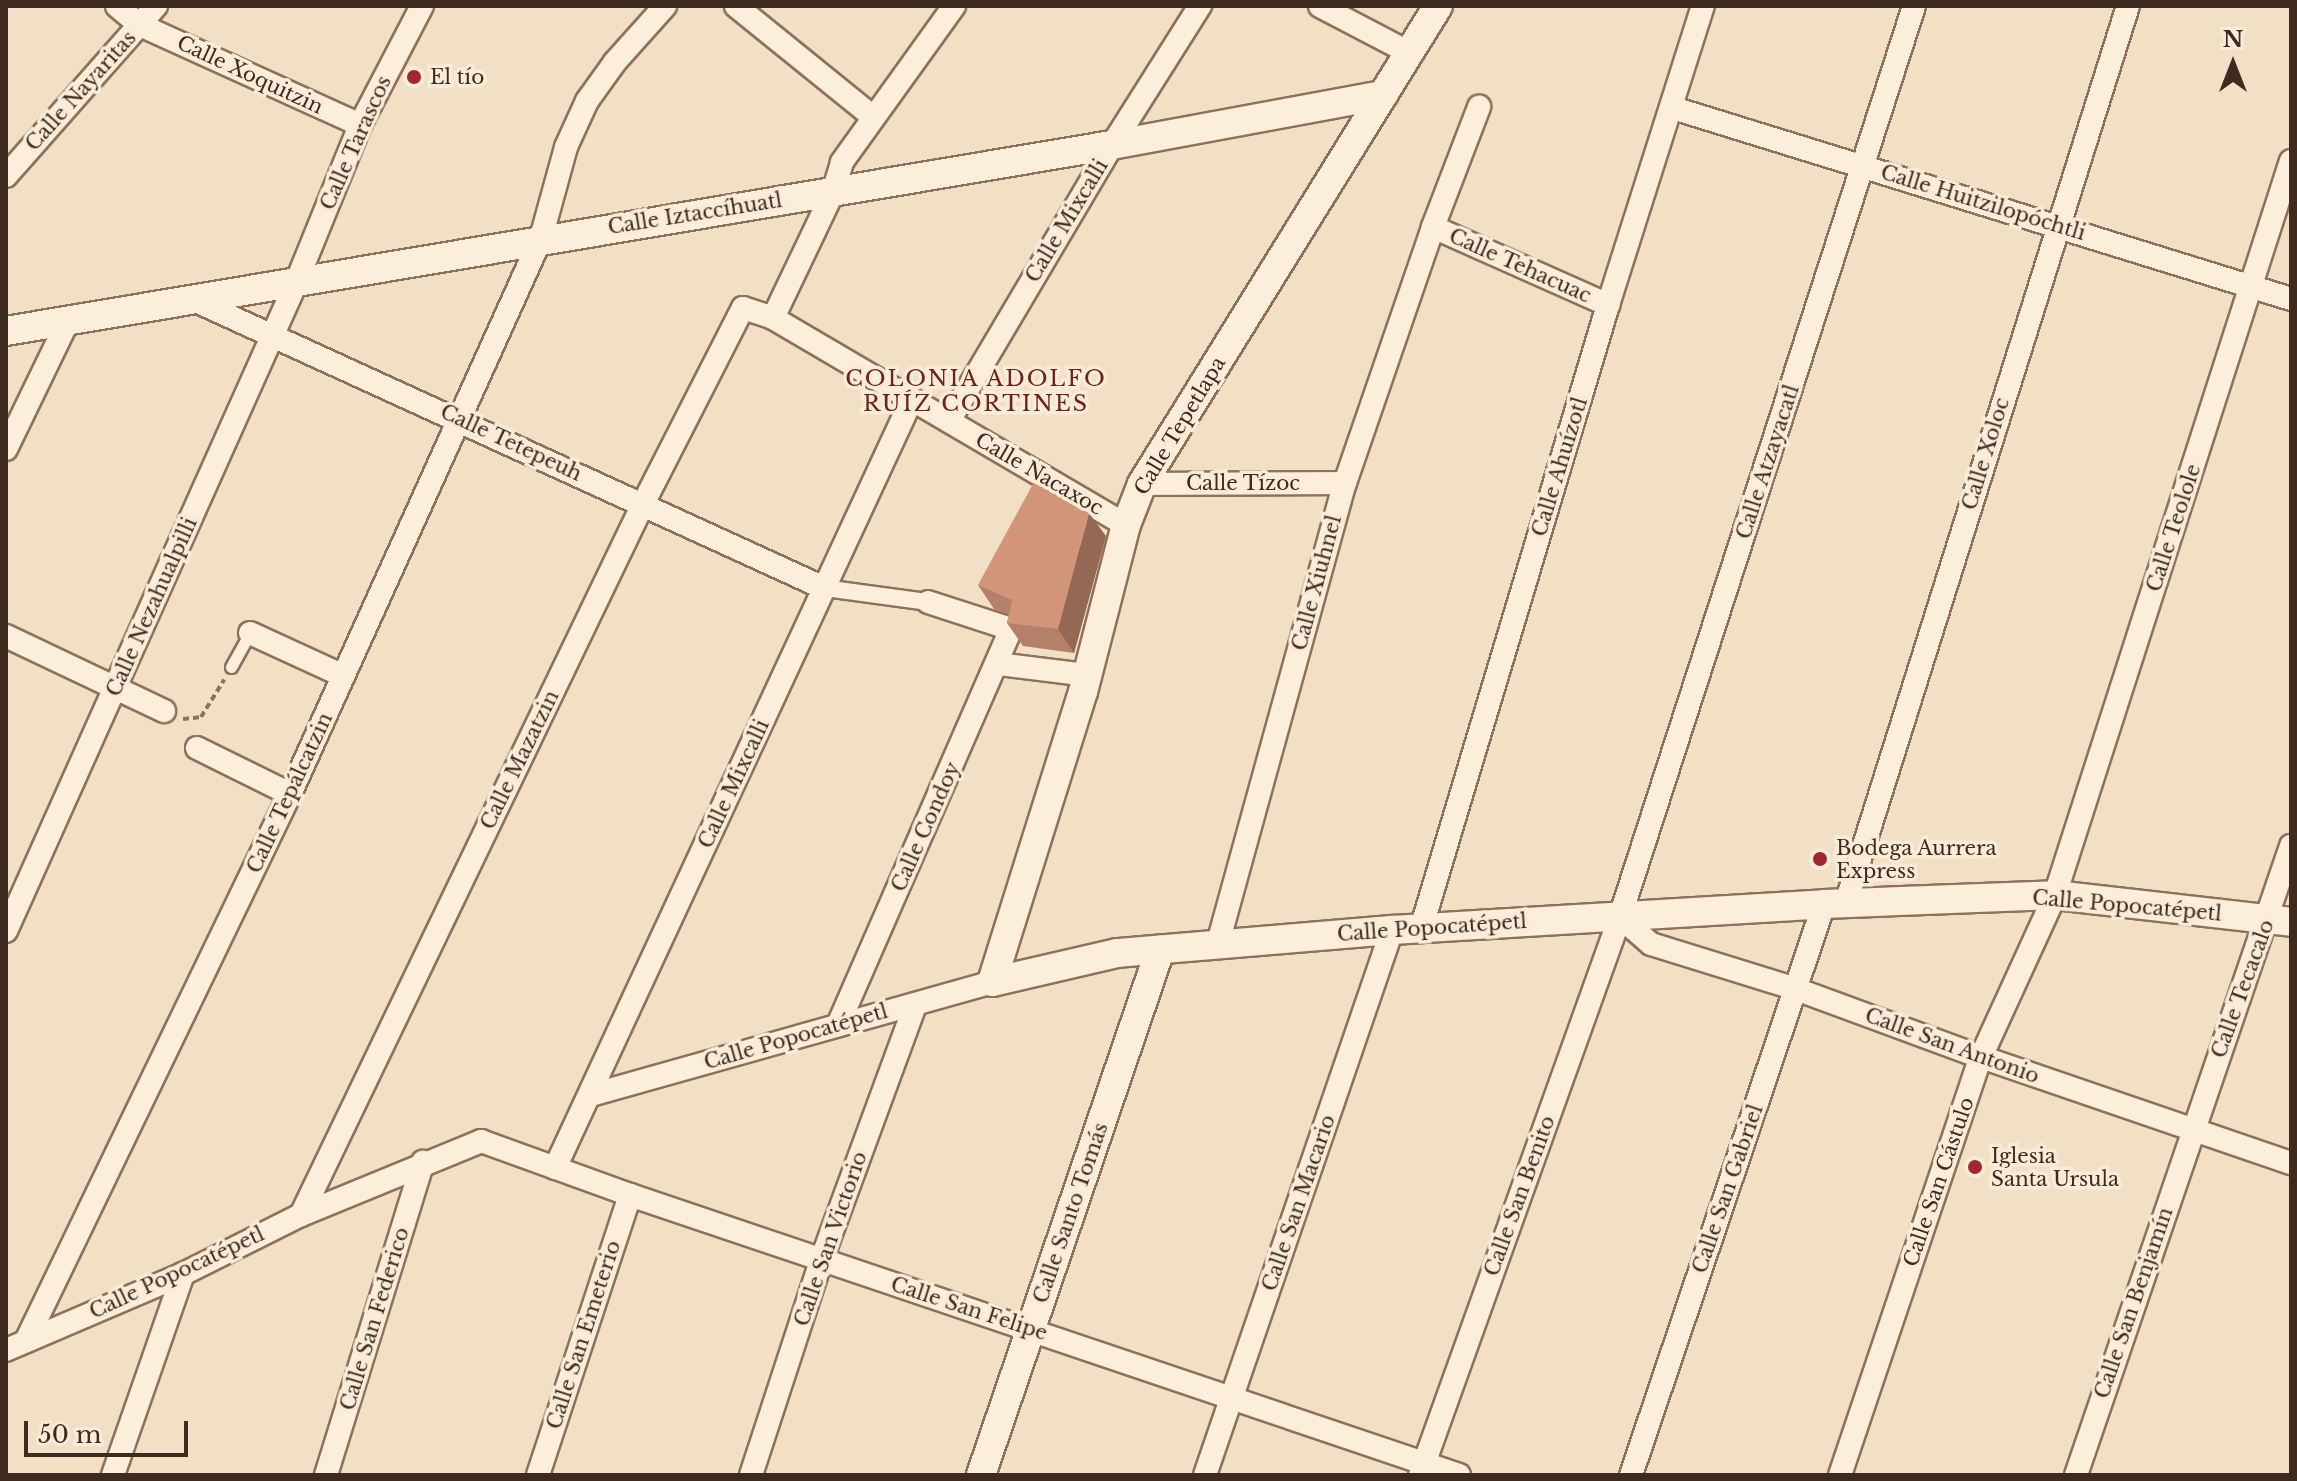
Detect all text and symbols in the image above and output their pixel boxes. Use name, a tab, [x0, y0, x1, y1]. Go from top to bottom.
north arrow	[2193, 24, 2273, 104]
street label: Calle Nayaritas	[21, 26, 141, 156]
text: N	[2223, 26, 2243, 53]
street label: Calle Xoquitzin	[173, 31, 327, 119]
place label: El tío	[430, 65, 484, 89]
marker: El tío	[405, 68, 423, 86]
street label: Calle Tarascos	[316, 72, 396, 214]
street label: Calle Mixcalli	[1021, 155, 1113, 287]
street label: Calle Huitzilopóchtli	[1878, 160, 2088, 246]
street label: Calle Iztaccíhuatl	[606, 188, 784, 240]
street label: Calle Tehacuac	[1445, 224, 1595, 308]
street label: Calle Tepetlapa	[1129, 352, 1231, 500]
district label: COLONIA ADOLFO RUÍZ CORTINES	[844, 365, 1108, 416]
street label: Calle Atzayacatl	[1732, 381, 1804, 543]
street label: Calle Ahuízotl	[1527, 394, 1593, 540]
street label: Calle Xoloc	[1958, 395, 2014, 513]
street label: Calle Tetepeuh	[436, 400, 586, 486]
street label: Calle Nacaxoc	[971, 428, 1107, 520]
street label: Calle Teolole	[2142, 461, 2206, 595]
street label: Calle Tízoc	[1186, 471, 1300, 495]
street label: Calle Xiuhnel	[1287, 513, 1347, 653]
street label: Calle Nezahualpilli	[102, 514, 202, 700]
street label: Calle Mazatzin	[476, 687, 564, 833]
street label: Calle Tepálcatzin	[242, 709, 338, 877]
street label: Calle Mixcalli	[694, 716, 774, 852]
street label: Calle Condoy	[887, 759, 965, 895]
place label: Bodega Aurrera Express	[1836, 836, 1998, 883]
marker: Bodega Aurrera Express	[1811, 850, 1829, 868]
street label: Calle Popocatépetl	[2031, 886, 2223, 926]
street label: Calle Popocatépetl	[1336, 909, 1528, 947]
street label: Calle Tecacalo	[2207, 916, 2279, 1062]
street label: Calle Popocatépetl	[701, 999, 891, 1075]
street label: Calle San Antonio	[1861, 1003, 2043, 1089]
street label: Calle San Cástulo	[1899, 1094, 1979, 1270]
street label: Calle San Gabriel	[1688, 1102, 1768, 1276]
street label: Calle San Macario	[1258, 1112, 1340, 1294]
street label: Calle San Benito	[1480, 1113, 1560, 1279]
street label: Calle Santo Tomás	[1029, 1119, 1113, 1307]
place label: Iglesia Santa Ursula	[1991, 1144, 2119, 1191]
street label: Calle San Victorio	[790, 1148, 872, 1330]
marker: Iglesia Santa Ursula	[1966, 1158, 1984, 1176]
street label: Calle San Benjamín	[2090, 1204, 2178, 1402]
street label: Calle Popocatépetl	[86, 1222, 268, 1324]
street label: Calle San Federico	[336, 1225, 414, 1413]
street label: Calle San Emeterio	[542, 1238, 626, 1432]
street label: Calle San Felipe	[888, 1272, 1050, 1346]
scale bar	[28, 1405, 192, 1455]
text: 50 m	[38, 1420, 101, 1449]

